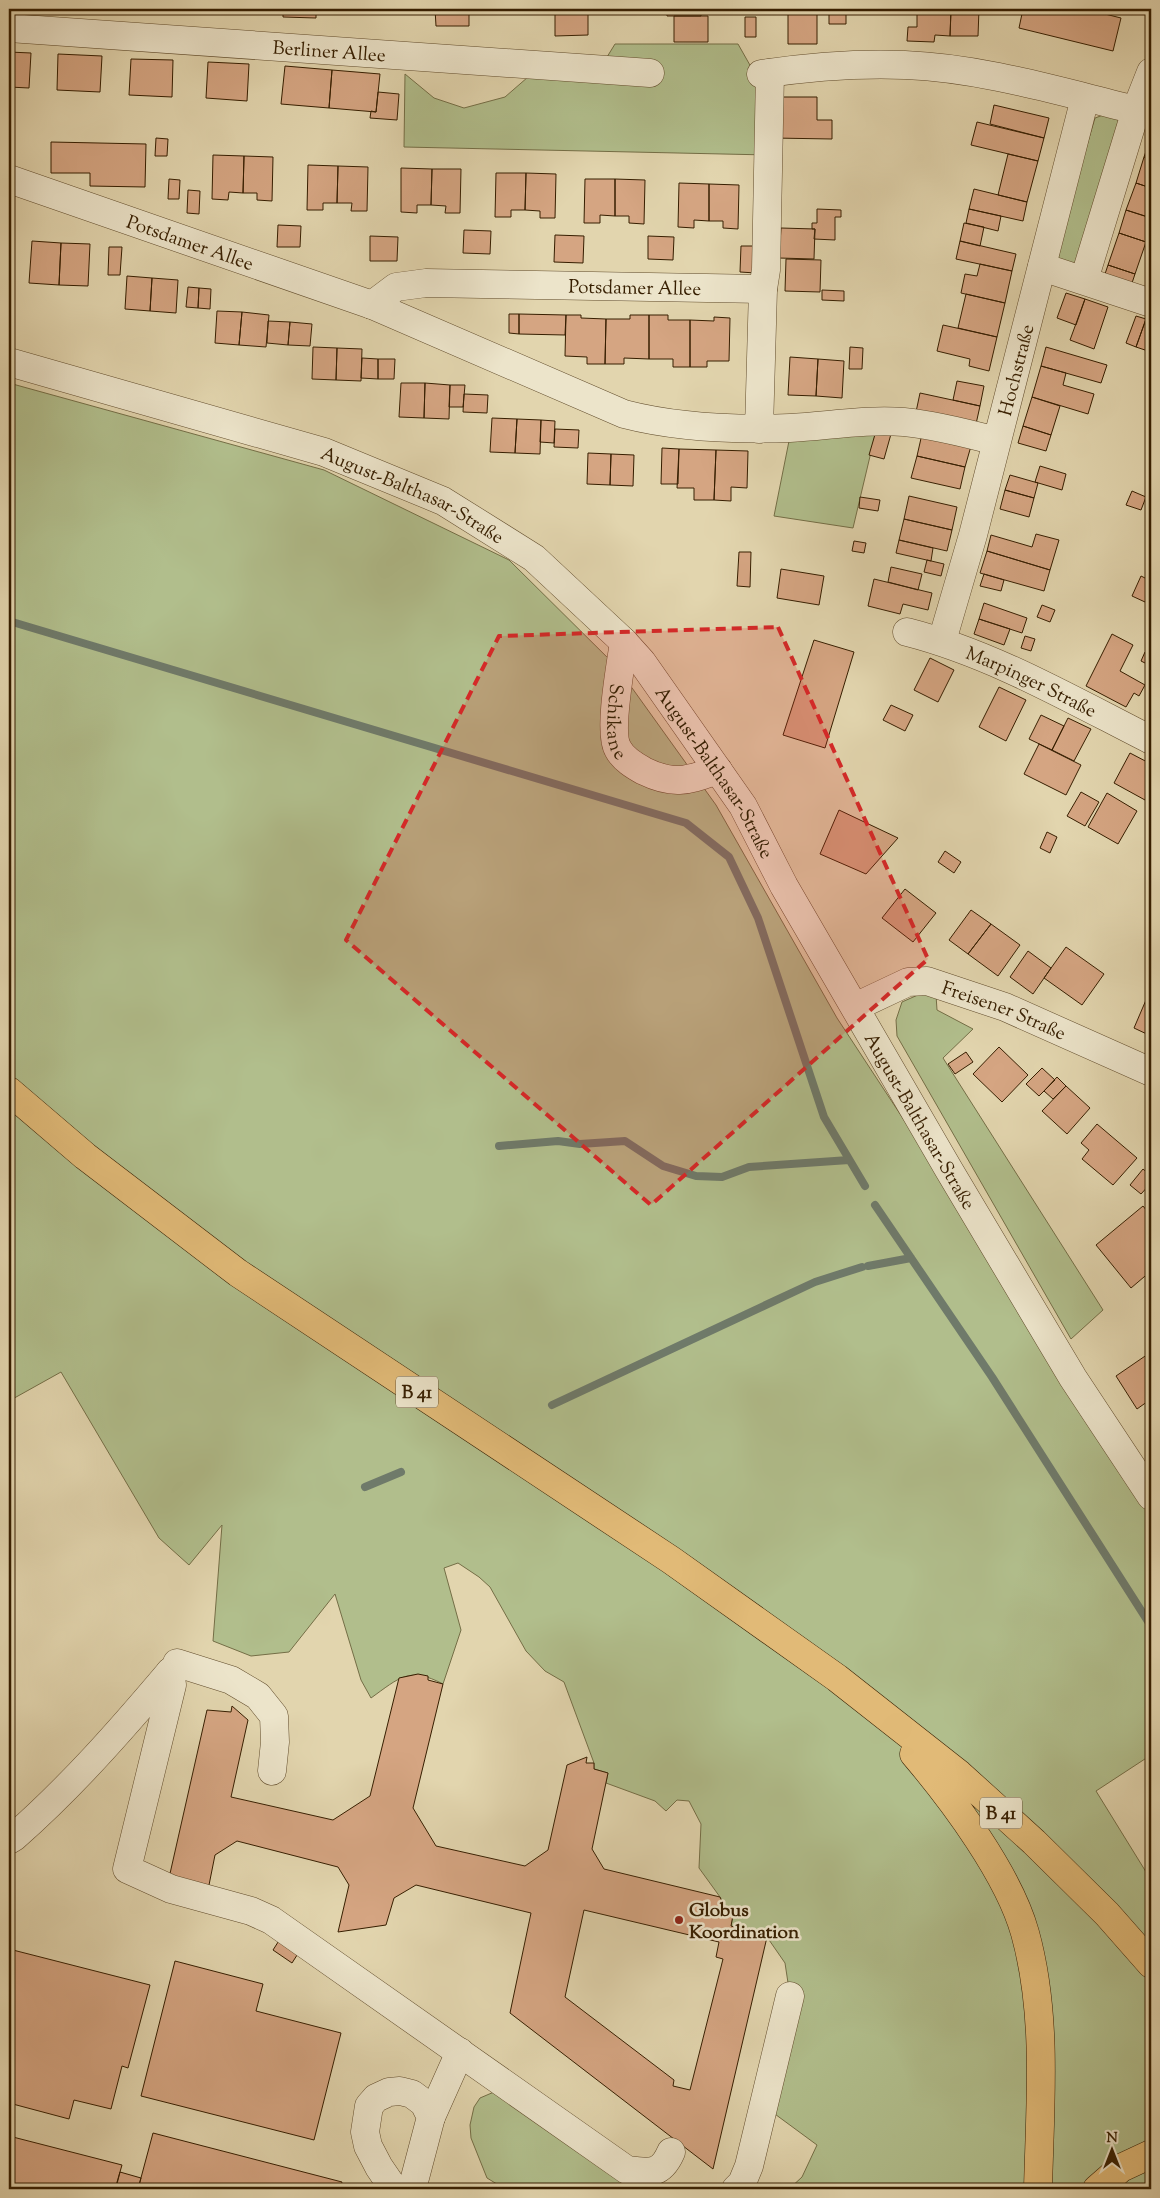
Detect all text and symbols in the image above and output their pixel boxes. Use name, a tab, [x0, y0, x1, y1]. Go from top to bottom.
street label: Berliner Allee	[272, 36, 387, 70]
street label: Potsdamer Allee	[122, 210, 257, 279]
street label: Potsdamer Allee	[568, 275, 701, 304]
street label: Hochstraße	[993, 321, 1043, 419]
street label: August-Balthasar-Straße	[316, 441, 508, 552]
street label: Marpinger Straße	[961, 641, 1101, 726]
street label: Schikane	[598, 682, 632, 767]
street label: August-Balthasar-Straße	[647, 682, 779, 864]
street label: Freisener Straße	[938, 976, 1070, 1049]
street label: August-Balthasar-Straße	[856, 1028, 981, 1216]
road number: B 41	[396, 1376, 438, 1408]
road number: B 41	[980, 1798, 1022, 1829]
place label: Globus Koordination	[689, 1898, 800, 1947]
marker: Globus Koordination	[673, 1914, 685, 1926]
north arrow	[1088, 2126, 1138, 2176]
text: N	[1106, 2129, 1118, 2149]

